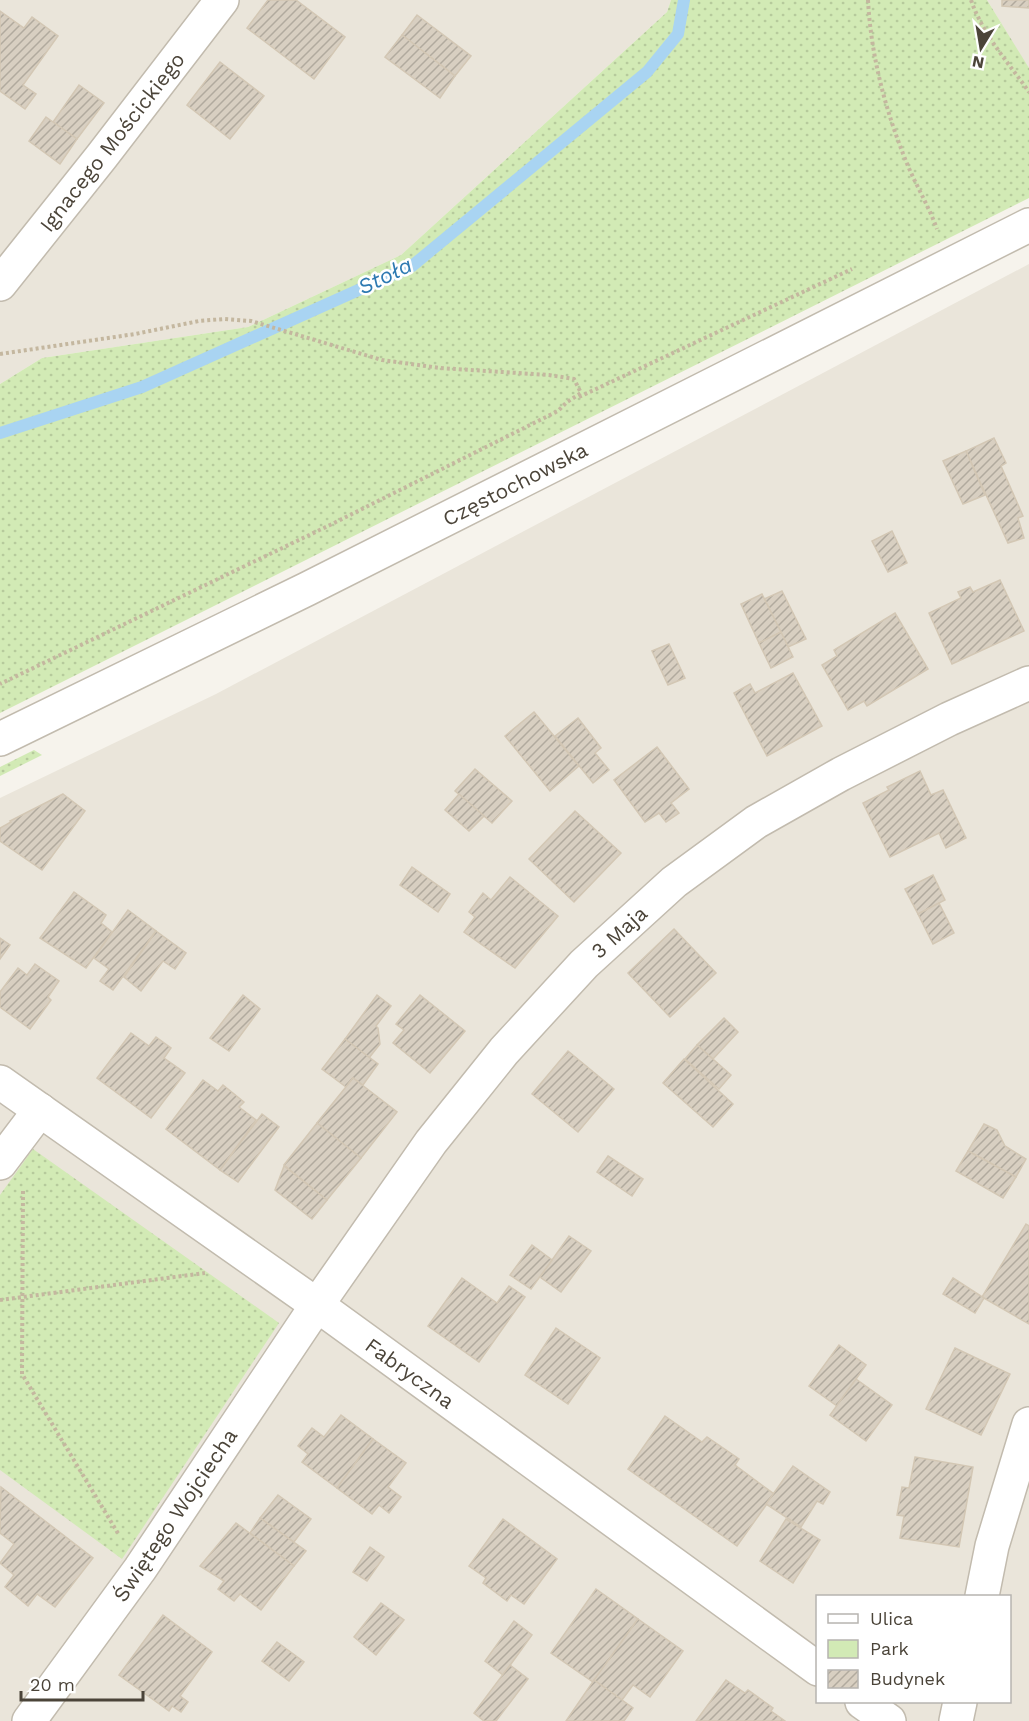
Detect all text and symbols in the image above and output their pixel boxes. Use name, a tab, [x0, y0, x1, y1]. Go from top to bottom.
north arrow	[951, 18, 1011, 78]
street label: Ignacego Mościckiego	[34, 47, 190, 237]
text: N	[971, 52, 986, 73]
water label: Stoła	[354, 252, 416, 300]
street label: Częstochowska	[438, 437, 592, 531]
street label: 3 Maja	[586, 900, 652, 964]
street label: Fabryczna	[361, 1332, 460, 1414]
street label: Świętego Wojciecha	[108, 1424, 242, 1606]
legend	[816, 1595, 1011, 1703]
text: Ulica	[870, 1608, 913, 1629]
text: Park	[870, 1638, 909, 1659]
scale bar	[21, 1664, 142, 1702]
text: Budynek	[870, 1668, 945, 1689]
text: 20 m	[30, 1674, 75, 1695]

